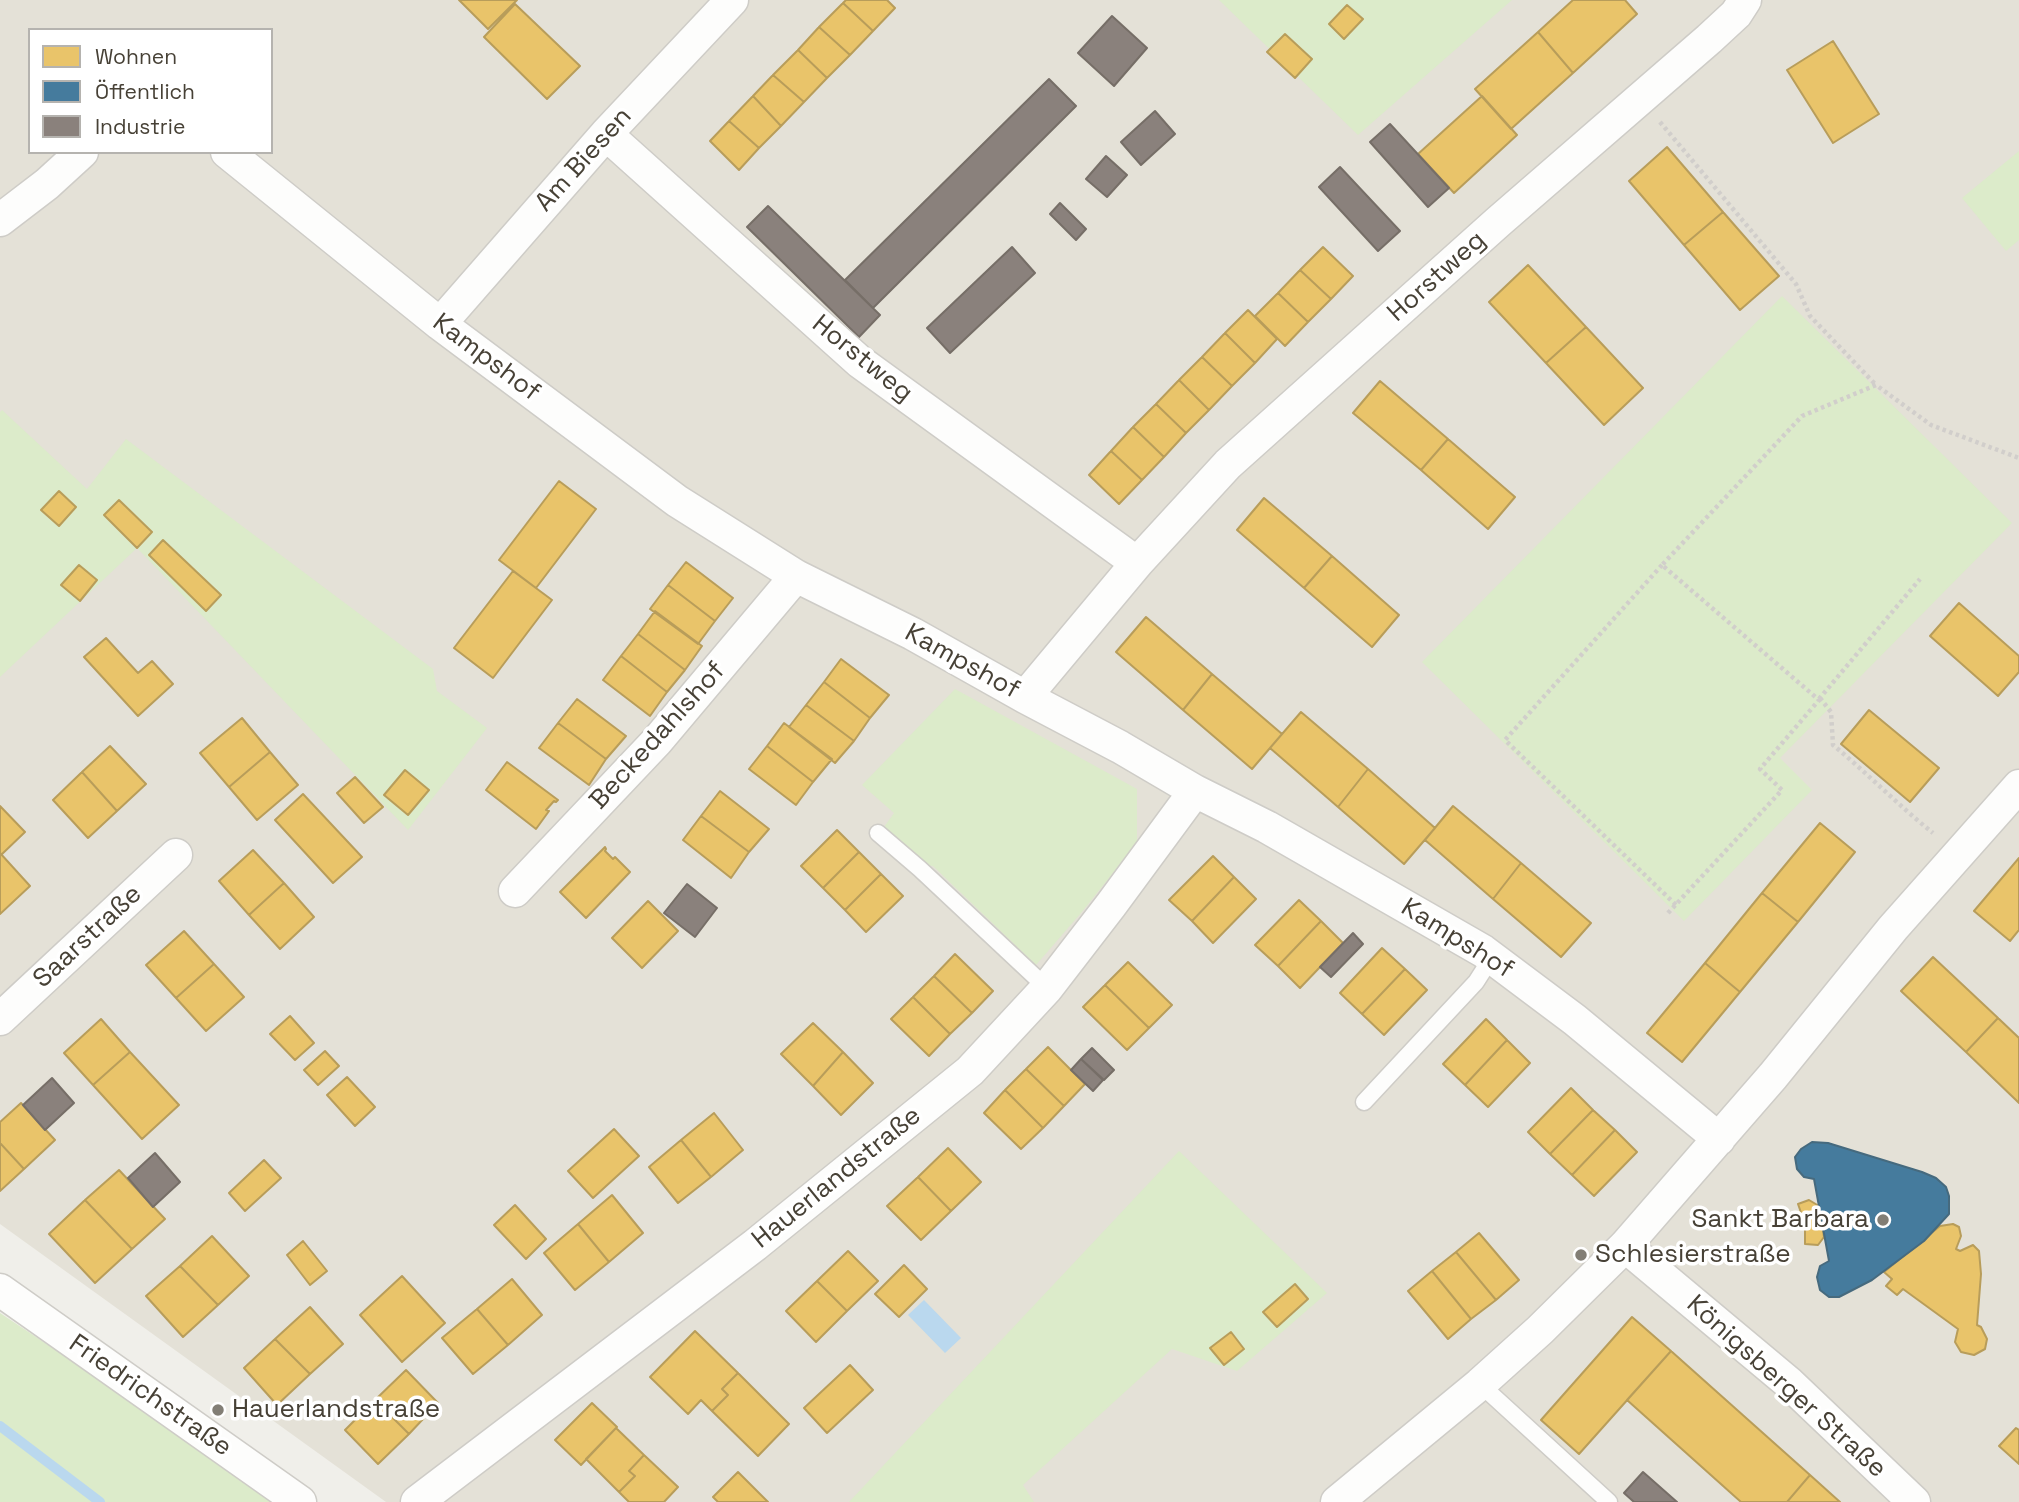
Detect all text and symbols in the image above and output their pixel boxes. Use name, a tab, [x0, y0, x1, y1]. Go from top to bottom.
legend	[28, 28, 273, 154]
text: Wohnen	[95, 43, 177, 70]
text: Öffentlich	[95, 78, 195, 105]
street label: Am Biesen	[529, 101, 639, 219]
text: Industrie	[95, 113, 185, 140]
street label: Horstweg	[1382, 225, 1492, 329]
street label: Kampshof	[426, 307, 546, 409]
street label: Horstweg	[805, 309, 919, 409]
street label: Kampshof	[899, 618, 1025, 706]
street label: Beckedahlshof	[584, 656, 732, 816]
street label: Saarstraße	[27, 879, 149, 995]
street label: Kampshof	[1395, 892, 1519, 986]
street label: Hauerlandstraße	[746, 1100, 928, 1256]
place label: Sankt Barbara	[1692, 1204, 1869, 1236]
marker: Sankt Barbara	[1875, 1212, 1891, 1228]
place label: Schlesierstraße	[1595, 1239, 1791, 1271]
marker: Schlesierstraße	[1573, 1247, 1589, 1263]
street label: Königsberger Straße	[1680, 1289, 1892, 1485]
street label: Friedrichstraße	[63, 1328, 237, 1464]
place label: Hauerlandstraße	[232, 1394, 440, 1426]
marker: Hauerlandstraße	[210, 1402, 226, 1418]

